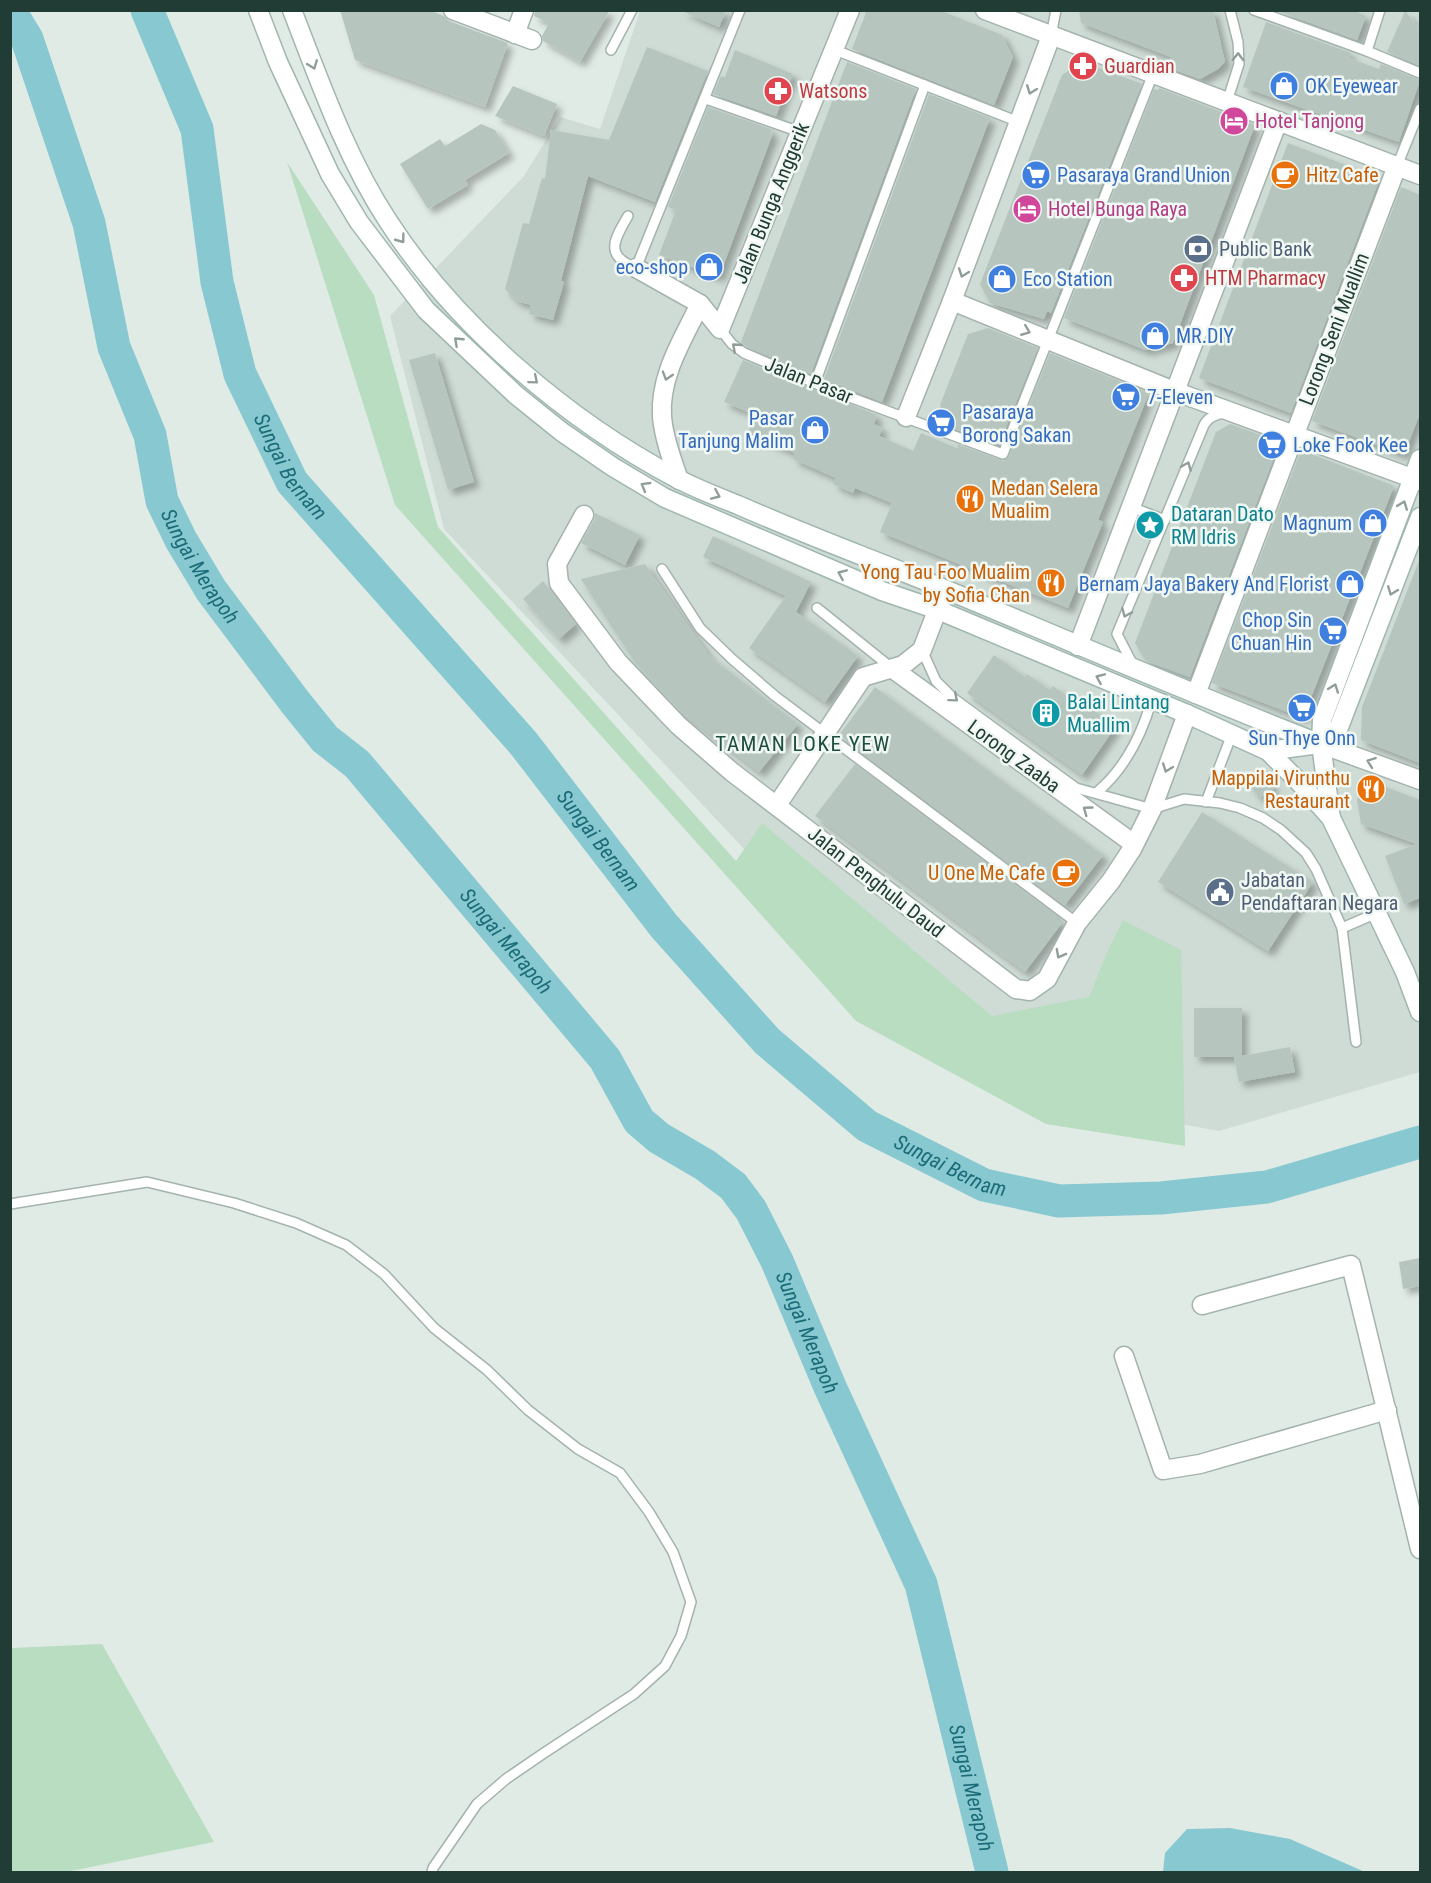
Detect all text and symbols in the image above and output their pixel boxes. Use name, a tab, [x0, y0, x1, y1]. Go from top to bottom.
pharmacy icon: Guardian	[1067, 50, 1099, 82]
one-way arrow	[1232, 52, 1244, 61]
place label: Guardian	[1104, 54, 1175, 78]
one-way arrow	[306, 59, 319, 70]
shop icon: OK Eyewear	[1268, 70, 1300, 102]
place label: OK Eyewear	[1305, 74, 1398, 98]
pharmacy icon: Watsons	[762, 75, 794, 107]
place label: Watsons	[799, 79, 867, 103]
one-way arrow	[1025, 85, 1038, 95]
hotel icon: Hotel Tanjong	[1218, 105, 1250, 137]
place label: Hotel Tanjong	[1255, 109, 1364, 133]
street label: Jalan Bunga Anggerik	[728, 119, 814, 287]
supermarket icon: Pasaraya Grand Union	[1020, 159, 1052, 191]
cafe icon: Hitz Cafe	[1269, 159, 1301, 191]
place label: Pasaraya Grand Union	[1057, 163, 1230, 187]
place label: Hitz Cafe	[1306, 163, 1379, 187]
hotel icon: Hotel Bunga Raya	[1011, 193, 1043, 225]
place label: Hotel Bunga Raya	[1048, 197, 1187, 221]
one-way arrow	[394, 232, 405, 243]
bank icon: Public Bank	[1182, 233, 1214, 265]
place label: Public Bank	[1219, 237, 1312, 261]
street label: Lorong Seni Muallim	[1294, 249, 1374, 409]
shop icon: eco-shop	[693, 251, 725, 283]
place label: eco-shop	[616, 255, 688, 279]
pharmacy icon: HTM Pharmacy	[1168, 262, 1200, 294]
shop icon: Eco Station	[986, 263, 1018, 295]
place label: HTM Pharmacy	[1205, 266, 1326, 290]
one-way arrow	[957, 267, 970, 278]
place label: Eco Station	[1023, 267, 1113, 291]
shop icon: MR.DIY	[1139, 320, 1171, 352]
one-way arrow	[1020, 324, 1031, 336]
place label: MR.DIY	[1176, 324, 1234, 348]
one-way arrow	[454, 337, 465, 348]
one-way arrow	[733, 343, 743, 354]
street label: Jalan Pasar	[761, 351, 857, 409]
one-way arrow	[662, 370, 674, 381]
one-way arrow	[527, 373, 538, 384]
supermarket icon: 7-Eleven	[1110, 381, 1142, 413]
place label: 7-Eleven	[1147, 385, 1213, 409]
place label: Pasaraya Borong Sakan	[962, 400, 1071, 447]
place label: Pasar Tanjung Malim	[678, 406, 794, 453]
supermarket icon: Pasaraya Borong Sakan	[925, 407, 957, 439]
water label: Sungai Bernam	[249, 409, 332, 525]
shop icon: Pasar Tanjung Malim	[799, 414, 831, 446]
supermarket icon: Loke Fook Kee	[1256, 429, 1288, 461]
place label: Loke Fook Kee	[1293, 433, 1408, 457]
one-way arrow	[1180, 462, 1192, 473]
place label: Medan Selera Mualim	[991, 476, 1098, 523]
one-way arrow	[641, 482, 651, 493]
restaurant icon: Medan Selera Mualim	[954, 483, 986, 515]
one-way arrow	[709, 488, 720, 500]
one-way arrow	[1396, 500, 1408, 511]
place label: Dataran Dato RM Idris	[1171, 502, 1274, 549]
water label: Sungai Merapoh	[156, 505, 244, 628]
shop icon: Magnum	[1357, 507, 1389, 539]
place icon: Dataran Dato RM Idris	[1134, 509, 1166, 541]
place label: Magnum	[1283, 511, 1352, 535]
place label: Yong Tau Foo Mualim by Sofia Chan	[861, 560, 1030, 607]
restaurant icon: Yong Tau Foo Mualim by Sofia Chan	[1035, 567, 1067, 599]
shop icon: Bernam Jaya Bakery And Florist	[1334, 568, 1366, 600]
one-way arrow	[837, 569, 848, 581]
place label: Bernam Jaya Bakery And Florist	[1079, 572, 1329, 596]
one-way arrow	[1386, 585, 1399, 596]
one-way arrow	[1121, 607, 1133, 618]
place label: Chop Sin Chuan Hin	[1231, 608, 1312, 655]
supermarket icon: Chop Sin Chuan Hin	[1317, 615, 1349, 647]
one-way arrow	[1096, 673, 1107, 685]
one-way arrow	[1327, 683, 1339, 694]
place label: Balai Lintang Muallim	[1067, 690, 1170, 737]
one-way arrow	[947, 691, 958, 702]
supermarket icon: Sun Thye Onn	[1286, 692, 1318, 724]
building icon: Balai Lintang Muallim	[1030, 697, 1062, 729]
street label: Lorong Zaaba	[963, 714, 1065, 798]
place label: Sun Thye Onn	[1248, 726, 1356, 750]
district label: TAMAN LOKE YEW	[715, 732, 891, 756]
one-way arrow	[1366, 757, 1377, 769]
one-way arrow	[1161, 763, 1174, 773]
place label: Mappilai Virunthu Restaurant	[1211, 766, 1350, 813]
restaurant icon: Mappilai Virunthu Restaurant	[1355, 773, 1387, 805]
water label: Sungai Bernam	[552, 785, 645, 896]
one-way arrow	[1083, 806, 1094, 817]
street label: Jalan Penghulu Daud	[803, 821, 949, 943]
cafe icon: U One Me Cafe	[1050, 857, 1082, 889]
place label: U One Me Cafe	[928, 861, 1045, 885]
place label: Jabatan Pendaftaran Negara	[1241, 868, 1398, 915]
public building icon: Jabatan Pendaftaran Negara	[1204, 876, 1236, 908]
water label: Sungai Merapoh	[455, 884, 557, 999]
one-way arrow	[1056, 948, 1067, 959]
water label: Sungai Bernam	[890, 1130, 1008, 1201]
water label: Sungai Merapoh	[771, 1268, 843, 1397]
water label: Sungai Merapoh	[944, 1722, 998, 1854]

